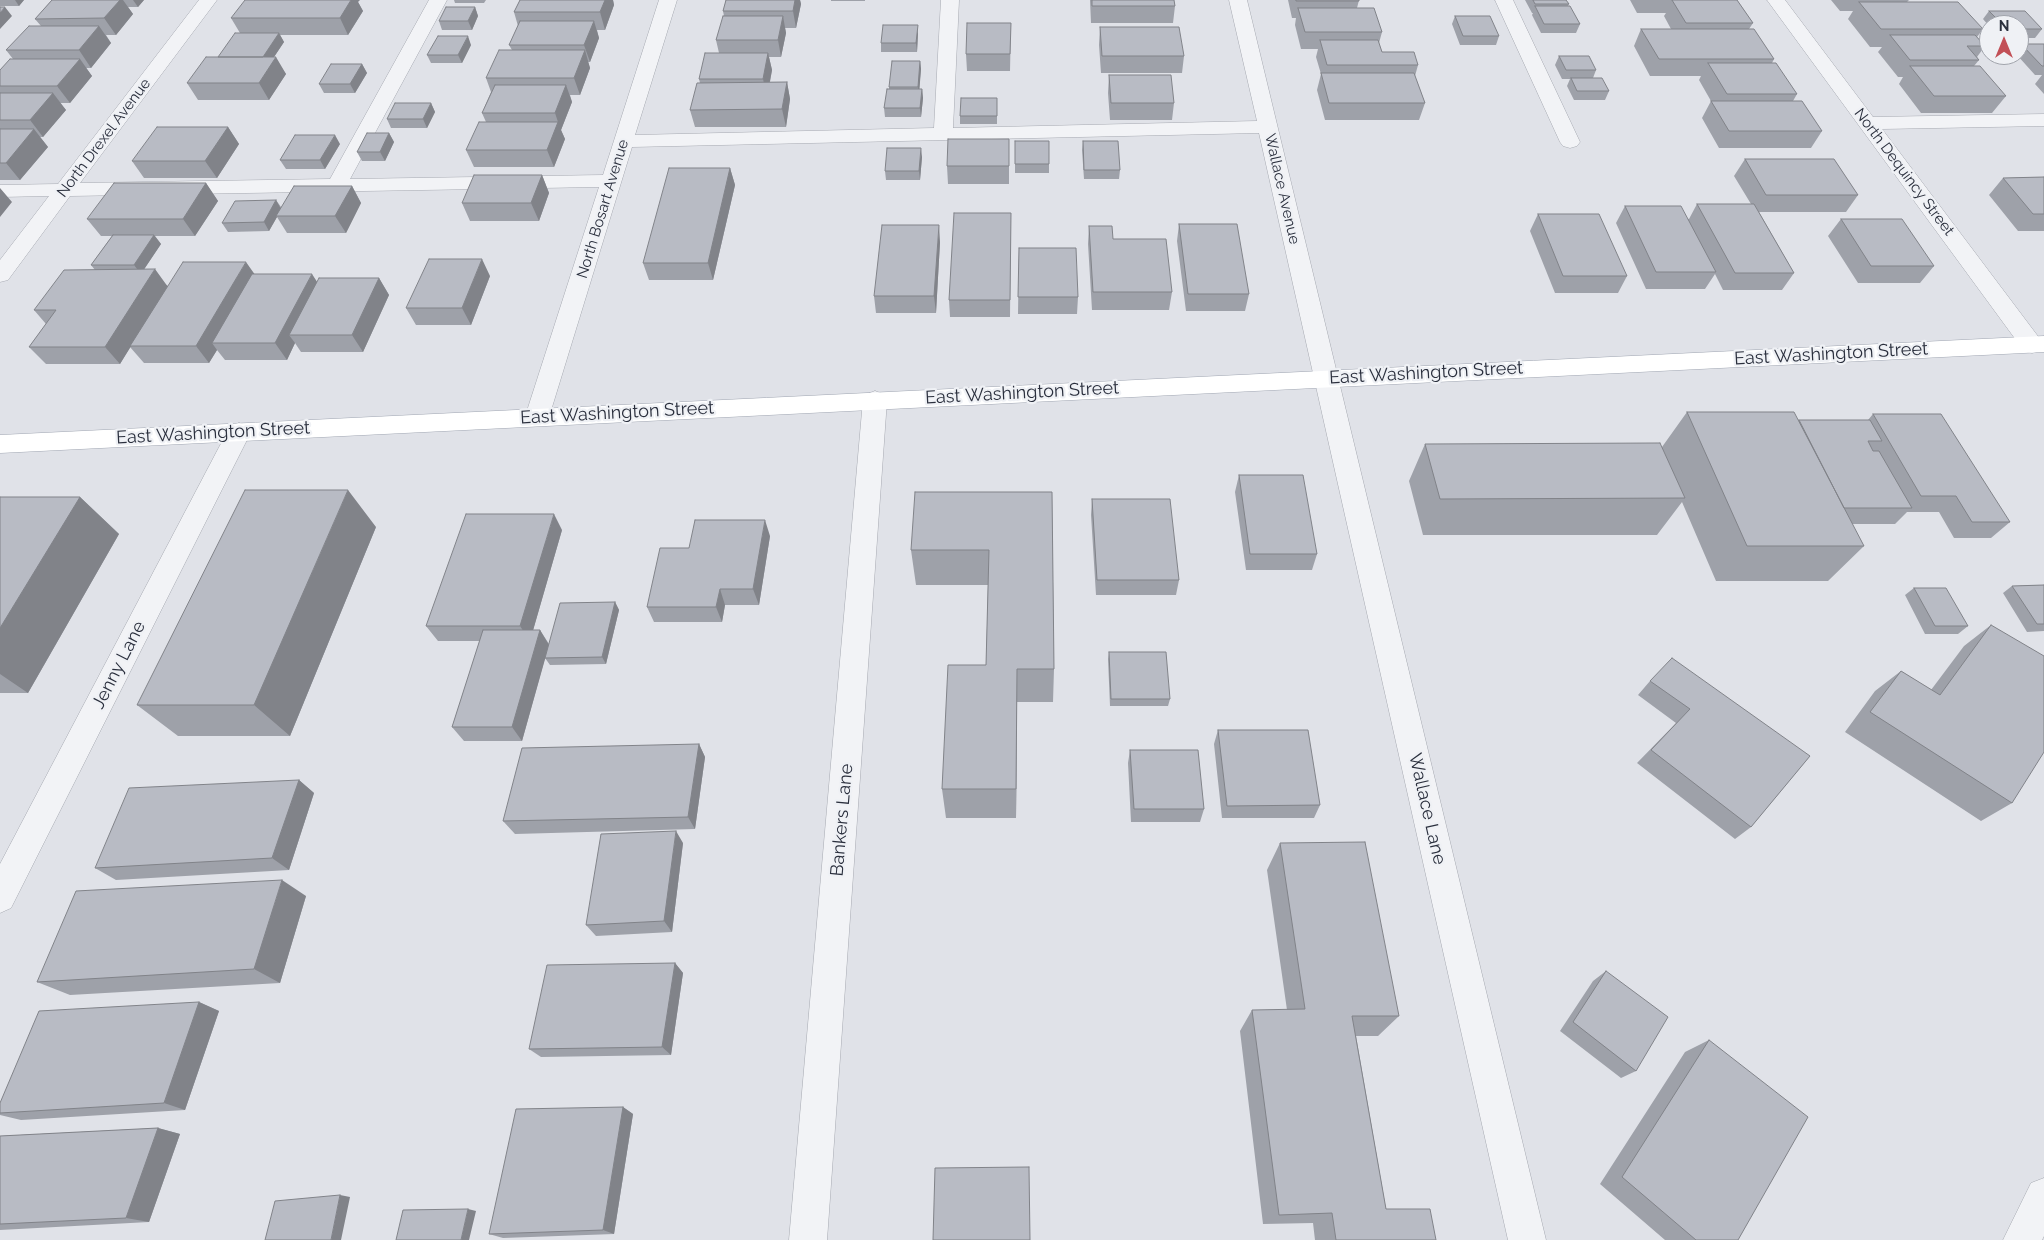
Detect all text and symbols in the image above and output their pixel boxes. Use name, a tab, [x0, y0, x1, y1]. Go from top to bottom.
north arrow	[1979, 15, 2029, 65]
text: N	[1999, 18, 2009, 34]
street label: North Drexel Avenue	[53, 75, 155, 201]
street label: North Dequincy Street	[1850, 105, 1958, 239]
street label: Wallace Avenue	[1261, 132, 1303, 246]
street label: North Bosart Avenue	[573, 137, 633, 281]
street label: East Washington Street	[1734, 338, 1928, 370]
street label: East Washington Street	[1329, 357, 1523, 389]
street label: East Washington Street	[925, 377, 1119, 409]
street label: East Washington Street	[520, 397, 714, 429]
street label: East Washington Street	[116, 417, 310, 449]
street label: Jenny Lane	[88, 618, 150, 712]
street label: Wallace Lane	[1404, 751, 1450, 867]
street label: Bankers Lane	[826, 763, 858, 877]

